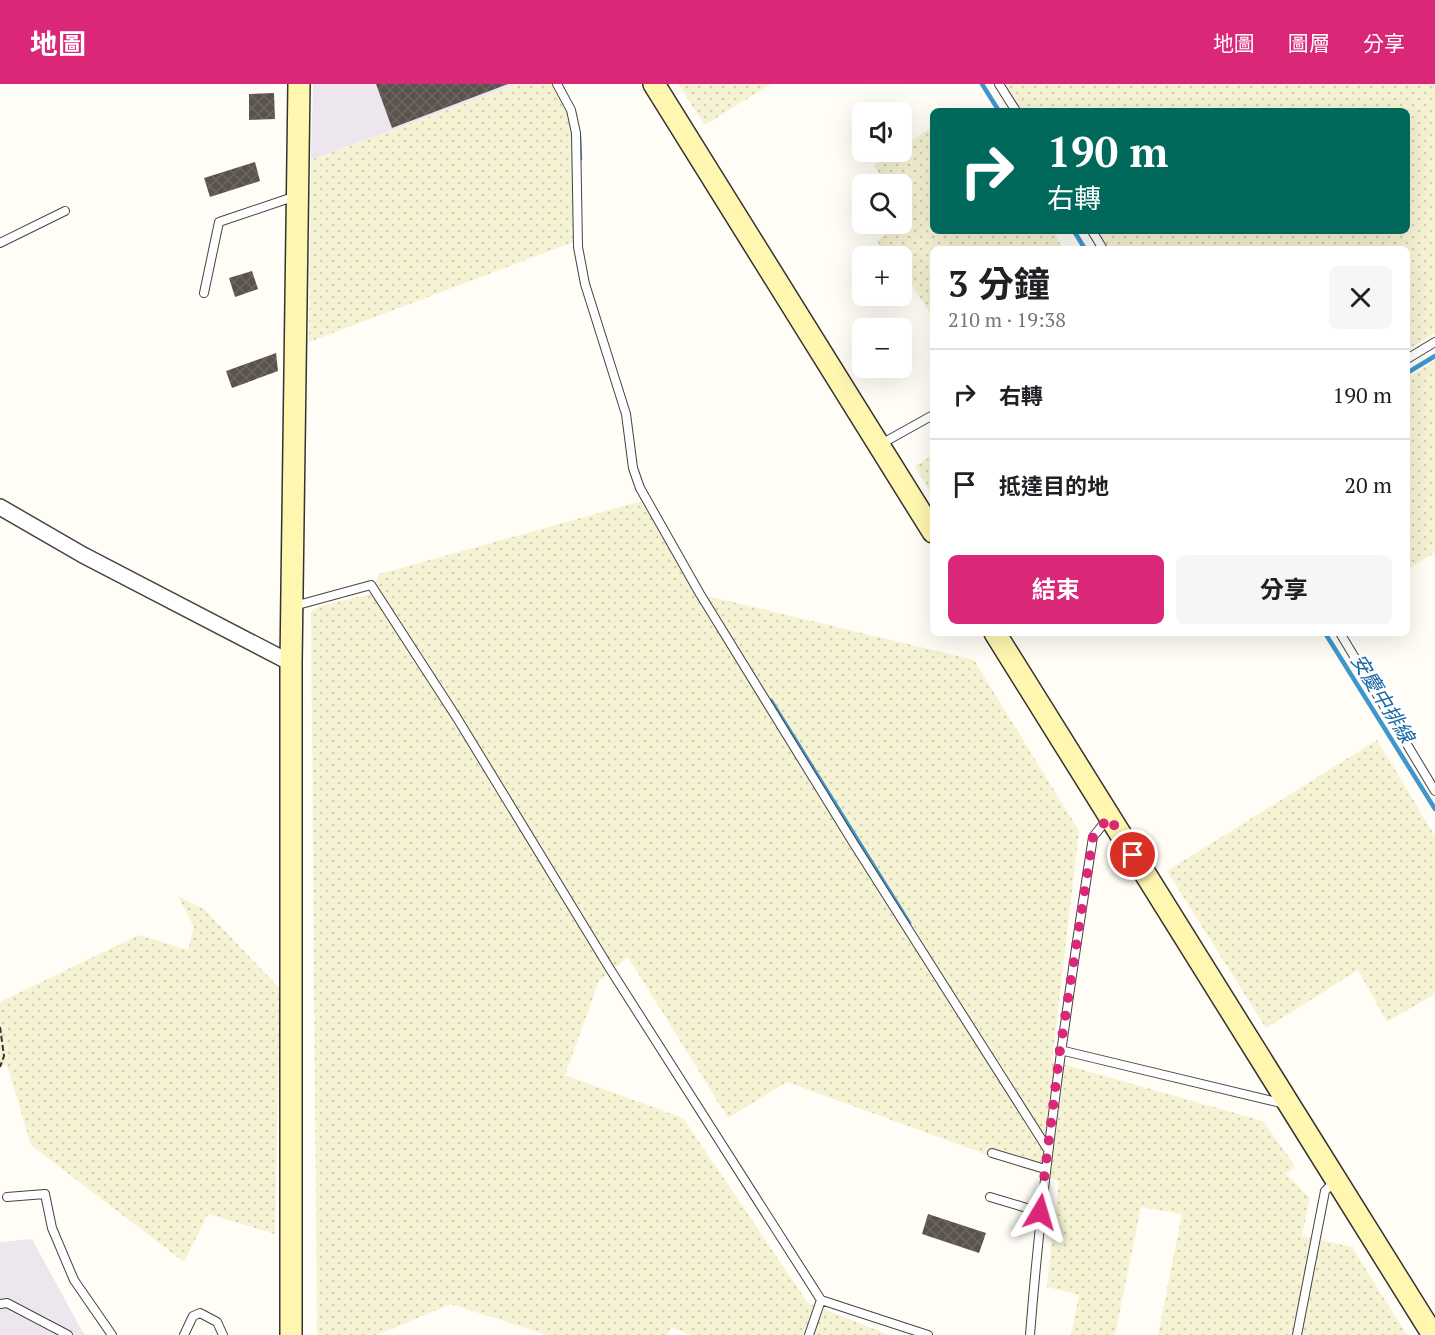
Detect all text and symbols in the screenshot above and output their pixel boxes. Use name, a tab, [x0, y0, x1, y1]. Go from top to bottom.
text: 地圖	[30, 25, 86, 62]
text: 地圖	[1213, 29, 1255, 57]
text: 圖層	[1288, 29, 1330, 57]
text: 分享	[1363, 29, 1405, 57]
map controls	[852, 102, 912, 378]
button: sound	[852, 102, 912, 162]
text: 190 m	[1047, 123, 1168, 179]
icon: right	[948, 132, 1026, 210]
button: search	[852, 174, 912, 234]
text: 右轉	[1047, 180, 1101, 216]
button: +	[852, 246, 912, 306]
text: 3 分鐘	[948, 260, 1050, 307]
button: close	[1329, 266, 1392, 329]
text: 210 m · 19:38	[948, 306, 1066, 333]
button: −	[852, 318, 912, 378]
icon: right	[948, 378, 981, 411]
text: 190 m	[1332, 380, 1392, 409]
text: 右轉	[999, 381, 1043, 410]
icon: arrive	[948, 468, 981, 501]
text: 20 m	[1344, 470, 1392, 499]
text: 抵達目的地	[999, 471, 1109, 500]
button: 結束	[948, 555, 1164, 624]
button: 分享	[1176, 555, 1392, 624]
water label: 安慶中排線	[1345, 648, 1422, 749]
pin	[1107, 829, 1158, 880]
icon: arrive	[1116, 838, 1149, 871]
position arrow	[1008, 1180, 1072, 1244]

